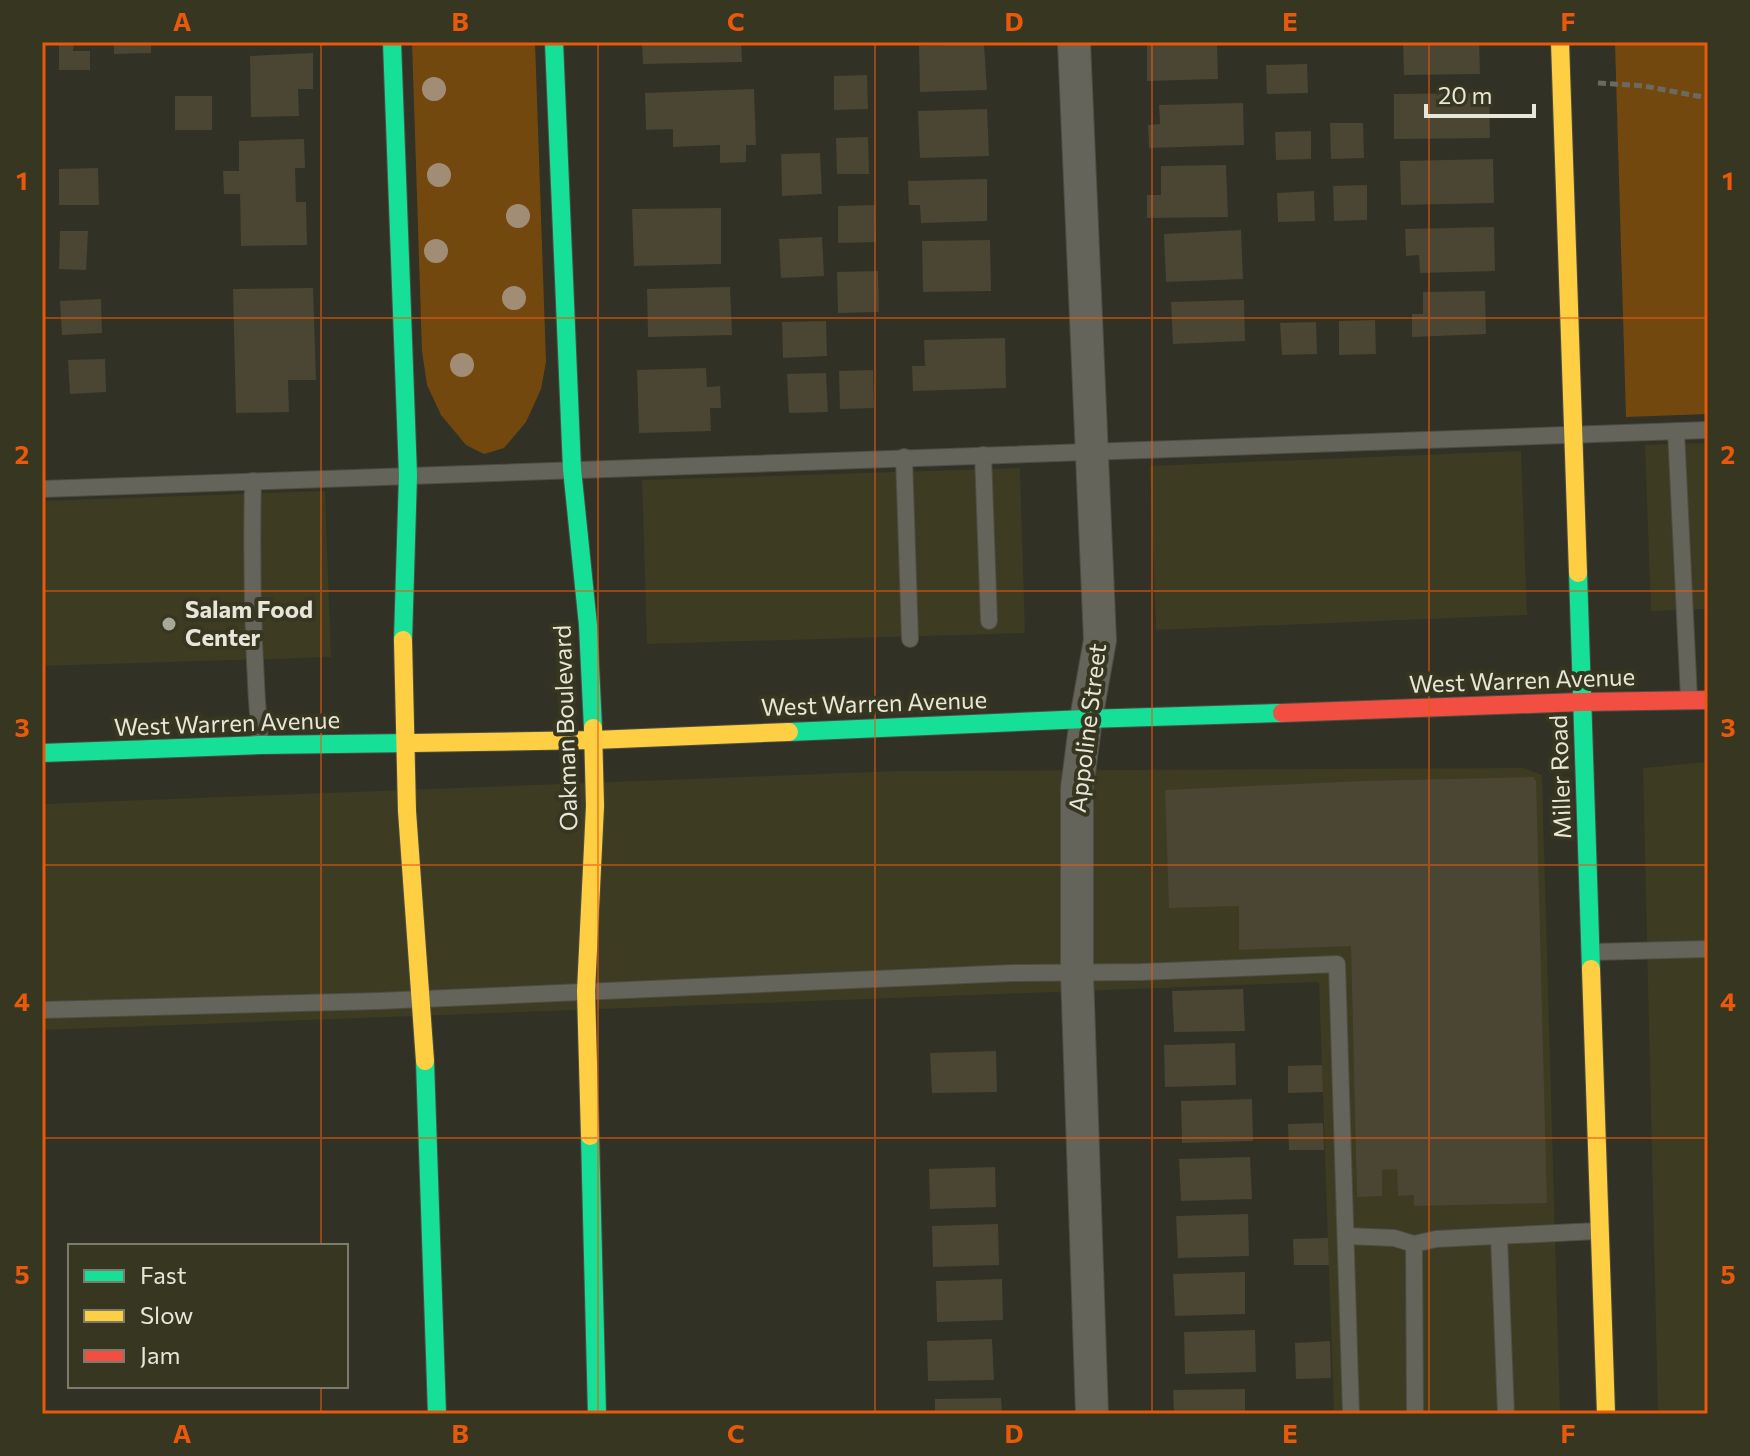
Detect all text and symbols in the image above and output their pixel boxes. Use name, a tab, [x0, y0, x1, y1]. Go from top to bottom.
text: A	[173, 5, 192, 36]
text: B	[451, 5, 469, 36]
text: C	[727, 5, 745, 36]
text: D	[1004, 5, 1024, 36]
text: E	[1282, 5, 1298, 36]
text: F	[1560, 5, 1576, 36]
scale bar	[1426, 68, 1534, 118]
text: 20 m	[1438, 80, 1492, 109]
text: 1	[16, 164, 28, 195]
text: 1	[1722, 164, 1734, 195]
text: 2	[15, 438, 29, 469]
text: 2	[1721, 438, 1735, 469]
place label: Salam Food Center	[185, 594, 313, 651]
marker: Salam Food Center	[160, 615, 178, 633]
street label: Oakman Boulevard	[546, 624, 583, 832]
street label: Appoline Street	[1062, 641, 1111, 814]
street label: West Warren Avenue	[1408, 661, 1636, 698]
street label: West Warren Avenue	[760, 684, 988, 721]
street label: West Warren Avenue	[113, 704, 341, 741]
text: 3	[14, 711, 30, 742]
text: 3	[1720, 711, 1736, 742]
street label: Miller Road	[1543, 714, 1576, 840]
text: 4	[14, 985, 30, 1016]
text: 4	[1720, 985, 1736, 1016]
legend	[68, 1244, 348, 1388]
text: 5	[14, 1258, 30, 1289]
text: 5	[1720, 1258, 1736, 1289]
text: Fast	[140, 1260, 187, 1289]
text: Slow	[140, 1300, 193, 1329]
text: Jam	[140, 1340, 180, 1369]
text: A	[173, 1417, 192, 1448]
text: B	[451, 1417, 469, 1448]
text: C	[727, 1417, 745, 1448]
text: D	[1004, 1417, 1024, 1448]
text: E	[1282, 1417, 1298, 1448]
text: F	[1560, 1417, 1576, 1448]

